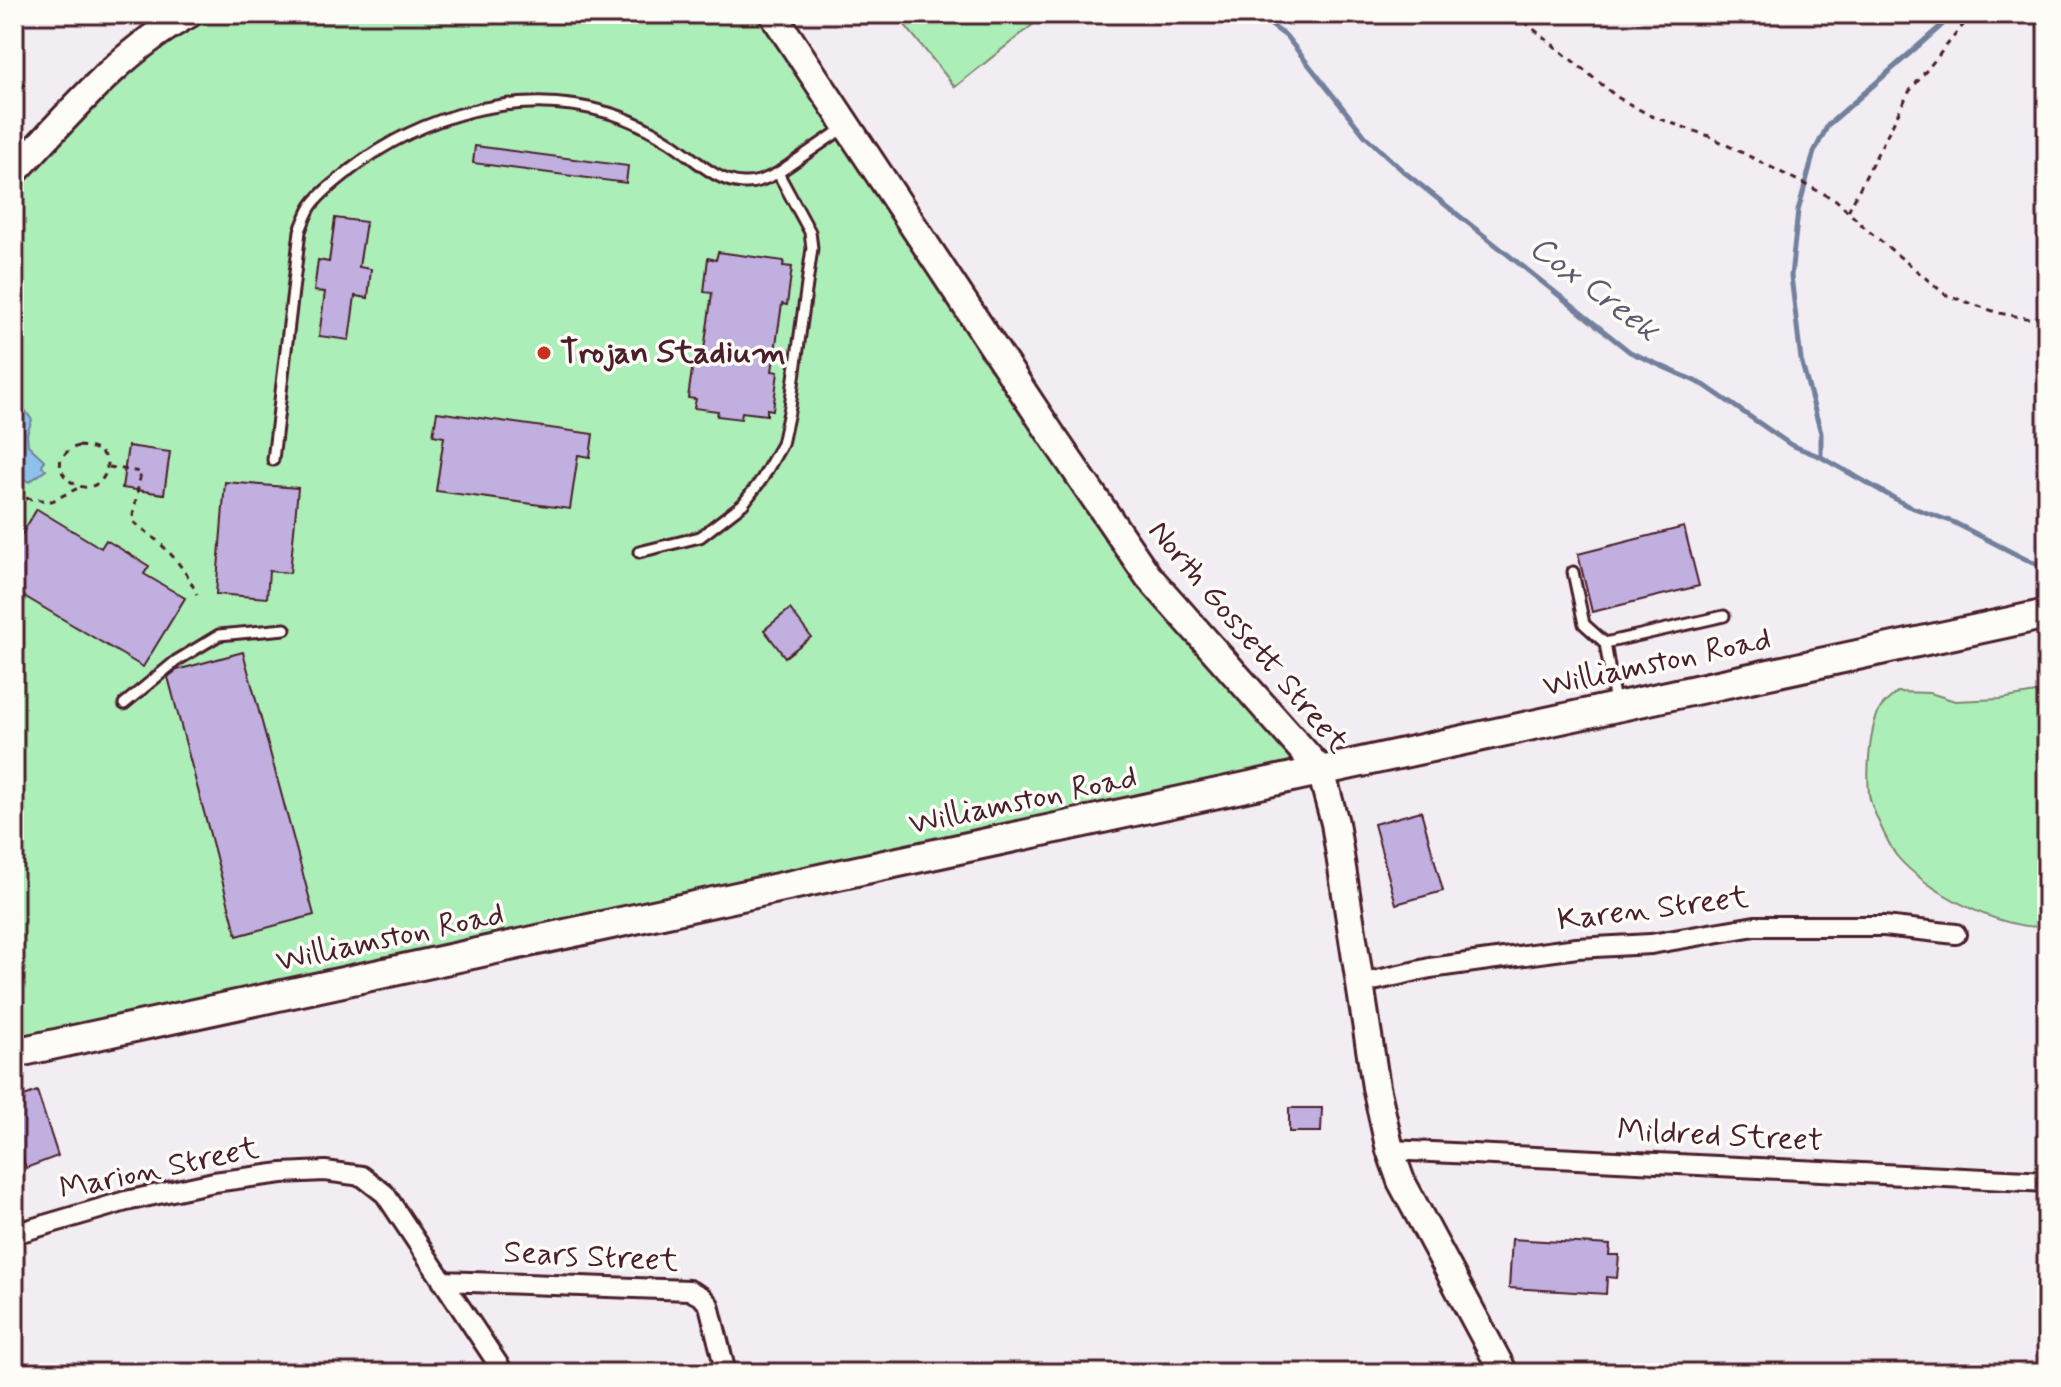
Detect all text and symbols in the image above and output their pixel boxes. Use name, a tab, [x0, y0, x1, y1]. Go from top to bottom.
water label: Cox Creek	[1520, 225, 1670, 354]
place label: Trojan Stadium	[560, 332, 786, 374]
marker: Trojan Stadium	[535, 344, 553, 362]
street label: North Gossett Street	[1138, 512, 1358, 763]
street label: Williamston Road	[1539, 618, 1775, 708]
street label: Williamston Road	[905, 756, 1141, 846]
street label: Karen Street	[1555, 876, 1751, 942]
street label: Williamston Road	[272, 893, 508, 983]
street label: Mildred Street	[1616, 1110, 1824, 1162]
street label: Marion Street	[55, 1127, 263, 1211]
street label: Sears Street	[502, 1231, 680, 1283]

